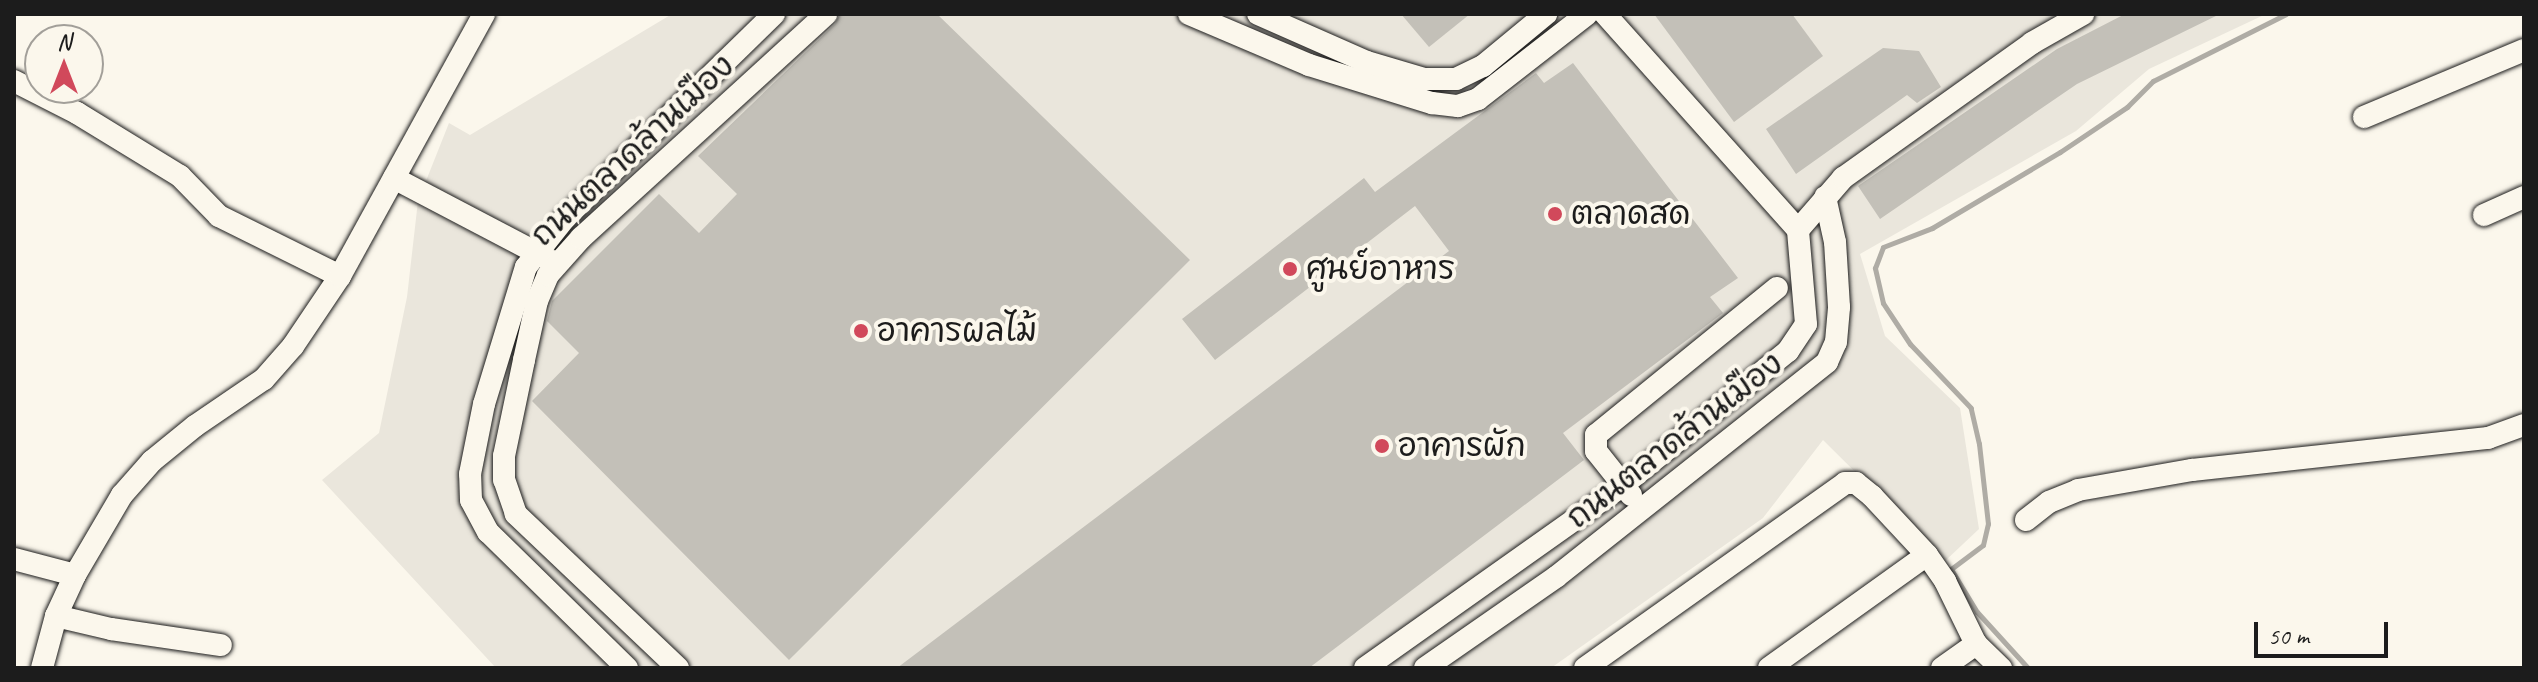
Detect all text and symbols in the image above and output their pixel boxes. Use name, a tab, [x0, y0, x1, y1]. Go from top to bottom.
north arrow	[24, 24, 104, 104]
text: N	[57, 28, 71, 56]
street label: ถนนตลาดล้านเมือง	[524, 47, 742, 255]
place label: ตลาดสด	[1571, 195, 1690, 233]
marker: ตลาดสด	[1546, 205, 1564, 223]
place label: ศูนย์อาหาร	[1306, 250, 1455, 288]
marker: ศูนย์อาหาร	[1281, 260, 1299, 278]
place label: อาคารผลไม้	[877, 312, 1037, 350]
marker: อาคารผลไม้	[852, 322, 870, 340]
street label: ถนนตลาดล้านเมือง	[1559, 345, 1791, 537]
place label: อาคารผัก	[1398, 427, 1526, 465]
marker: อาคารผัก	[1373, 437, 1391, 455]
scale bar	[2258, 606, 2392, 656]
text: 50 m	[2268, 621, 2309, 651]

